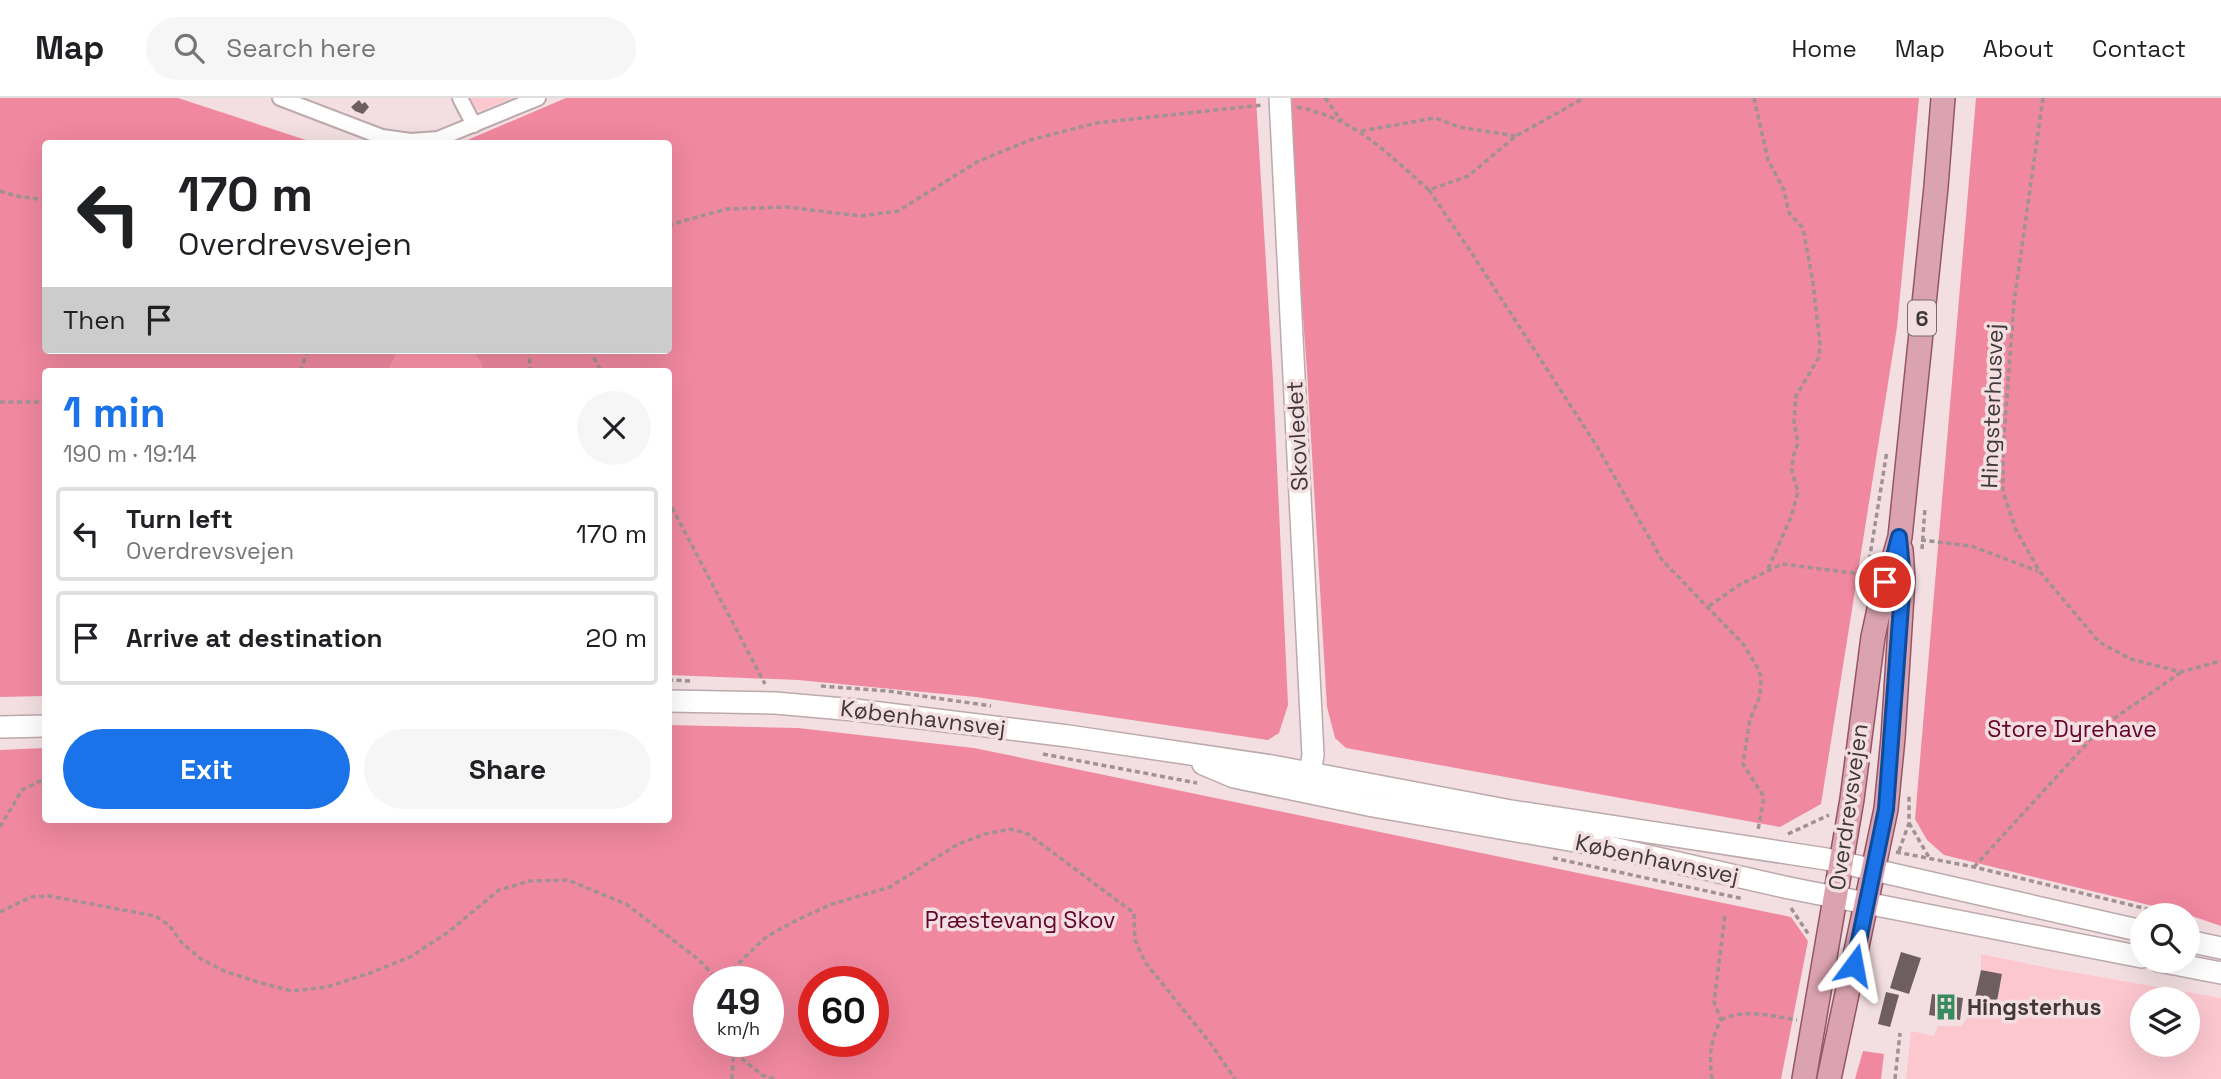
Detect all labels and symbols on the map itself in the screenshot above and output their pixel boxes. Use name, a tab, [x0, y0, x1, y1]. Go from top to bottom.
road number: 6	[1908, 300, 1936, 336]
street label: Hingsterhusvej	[1974, 323, 2010, 489]
street label: Skovledet	[1279, 380, 1315, 492]
pin	[1855, 552, 1915, 612]
street label: Københavnsvej	[839, 693, 1007, 743]
park label: Store Dyrehave	[1987, 714, 2157, 744]
street label: Overdrevsvejen	[1821, 722, 1875, 892]
street label: Københavnsvej	[1572, 827, 1742, 891]
park label: Præstevang Skov	[925, 905, 1115, 935]
position arrow	[1817, 928, 1891, 1002]
speed limit sign: 60	[798, 966, 889, 1057]
building icon: Hingsterhus	[1931, 992, 1961, 1022]
place label: Hingsterhus	[1967, 992, 2102, 1022]

